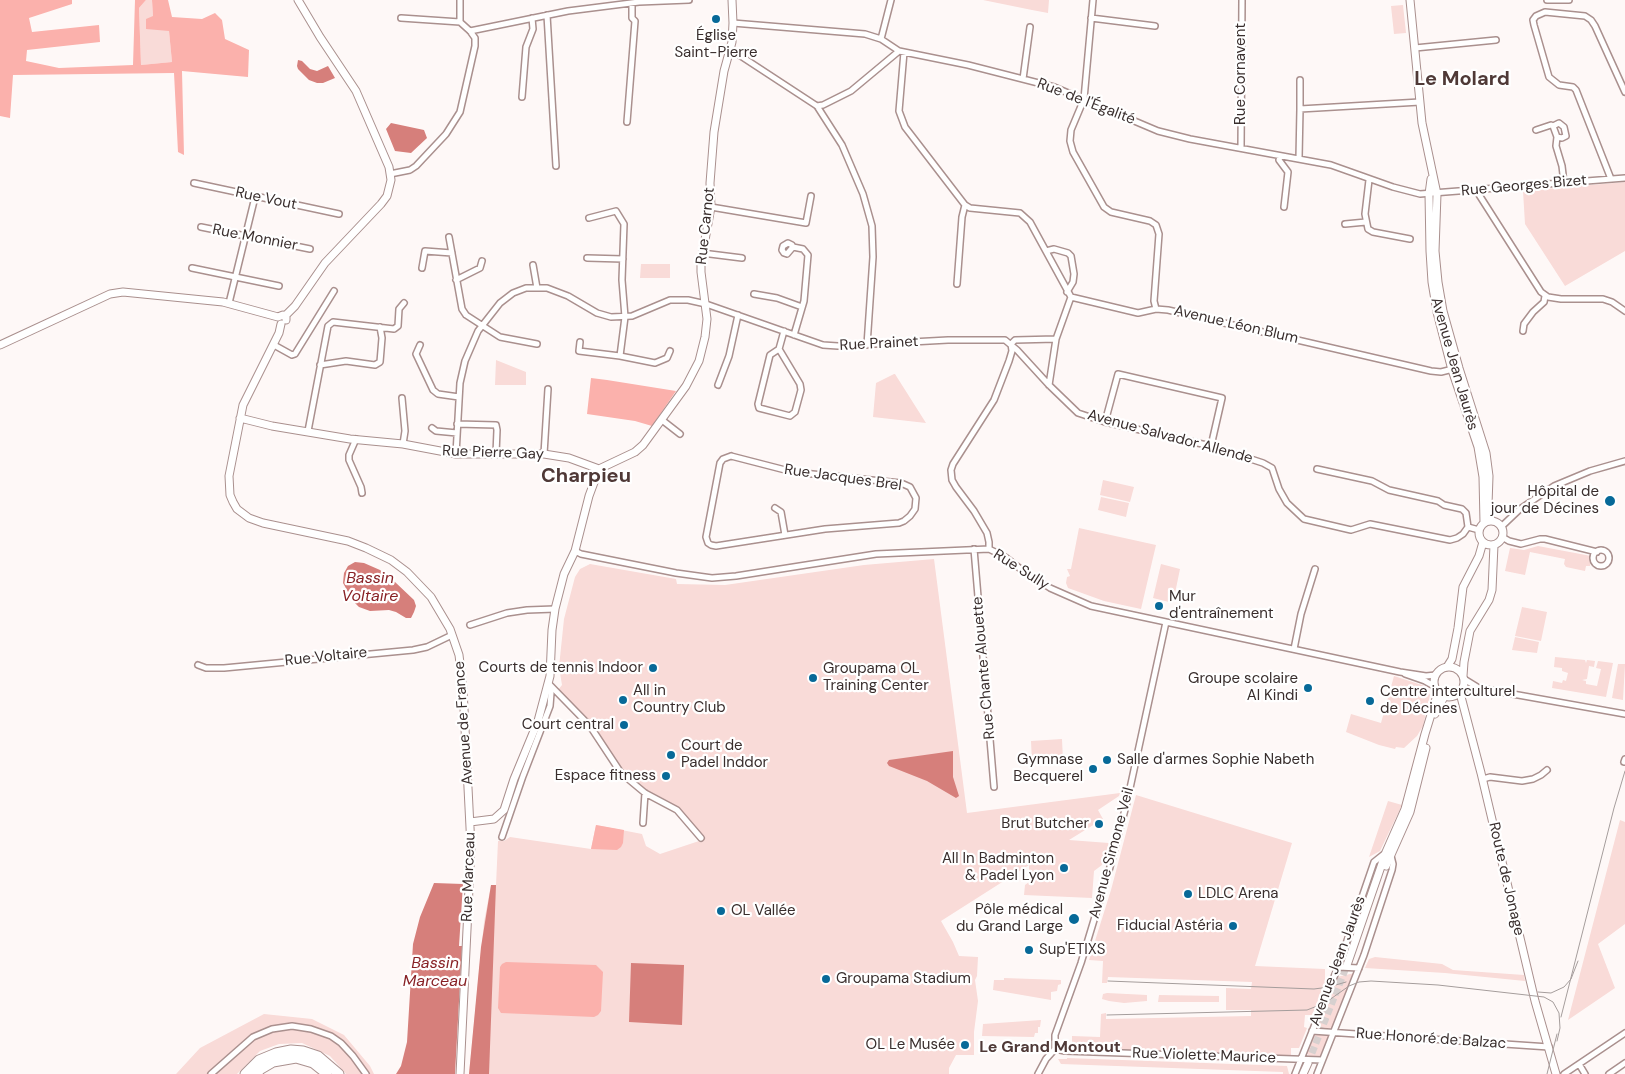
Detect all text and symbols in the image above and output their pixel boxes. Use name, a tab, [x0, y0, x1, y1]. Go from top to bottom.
marker: Église Saint-Pierre	[710, 13, 722, 25]
street label: Rue Cornavent	[1232, 23, 1250, 125]
place label: Église Saint-Pierre	[674, 27, 758, 62]
district label: Le Molard	[1414, 68, 1510, 92]
street label: Rue de l'Égalité	[1034, 75, 1138, 129]
street label: Rue Georges Bizet	[1460, 172, 1588, 200]
street label: Rue Vout	[234, 184, 298, 214]
street label: Rue Carnot	[693, 186, 719, 266]
street label: Rue Monnier	[211, 221, 299, 255]
street label: Avenue Jean Jaurès	[1426, 296, 1482, 432]
street label: Avenue Léon Blum	[1172, 302, 1300, 348]
street label: Rue Prainet	[839, 333, 919, 355]
street label: Avenue Salvador Allende	[1085, 406, 1255, 468]
street label: Rue Pierre Gay	[442, 442, 544, 464]
street label: Rue Jacques Brel	[783, 461, 903, 495]
district label: Charpieu	[541, 465, 631, 489]
place label: Hôpital de jour de Décines	[1491, 483, 1599, 518]
marker: Hôpital de jour de Décines	[1603, 494, 1617, 508]
street label: Rue Sully	[990, 546, 1052, 594]
water label: Bassin Voltaire	[342, 569, 398, 607]
place label: Mur d'entraînement	[1169, 588, 1274, 623]
street label: Rue Chante Alouette	[969, 596, 999, 740]
marker: Mur d'entraînement	[1153, 600, 1165, 612]
street label: Rue Voltaire	[284, 644, 368, 670]
place label: Courts de tennis Indoor	[478, 659, 643, 677]
street label: Avenue de France	[451, 660, 477, 786]
place label: Groupama OL Training Center	[823, 660, 929, 695]
marker: Courts de tennis Indoor	[647, 662, 659, 674]
place label: Groupe scolaire Al Kindi	[1188, 670, 1298, 705]
marker: Groupama OL Training Center	[807, 672, 819, 684]
place label: All in Country Club	[633, 682, 726, 717]
marker: Groupe scolaire Al Kindi	[1302, 682, 1314, 694]
place label: Centre interculturel de Décines	[1380, 683, 1515, 718]
marker: All in Country Club	[617, 694, 629, 706]
marker: Centre interculturel de Décines	[1364, 695, 1376, 707]
place label: Court central	[522, 716, 614, 734]
marker: Court central	[618, 719, 630, 731]
place label: Court de Padel Inddor	[681, 737, 768, 772]
marker: Court de Padel Inddor	[665, 749, 677, 761]
place label: Gymnase Becquerel	[1013, 751, 1083, 786]
place label: Salle d'armes Sophie Nabeth	[1117, 751, 1314, 769]
marker: Salle d'armes Sophie Nabeth	[1101, 754, 1113, 766]
marker: Gymnase Becquerel	[1087, 763, 1099, 775]
place label: Espace fitness	[555, 767, 656, 785]
marker: Espace fitness	[660, 770, 672, 782]
street label: Avenue Simone Veil	[1086, 785, 1138, 921]
place label: Brut Butcher	[1001, 815, 1089, 833]
marker: Brut Butcher	[1093, 818, 1105, 830]
street label: Route de Jonage	[1484, 821, 1528, 937]
street label: Rue Marceau	[458, 832, 480, 922]
place label: All In Badminton & Padel Lyon	[942, 850, 1054, 885]
marker: All In Badminton & Padel Lyon	[1058, 862, 1070, 874]
place label: LDLC Arena	[1198, 885, 1278, 903]
marker: LDLC Arena	[1182, 888, 1194, 900]
street label: Avenue Jean Jaurès	[1306, 893, 1370, 1029]
place label: Pôle médical du Grand Large	[956, 901, 1063, 936]
place label: OL Vallée	[731, 902, 796, 920]
marker: OL Vallée	[715, 905, 727, 917]
marker: Pôle médical du Grand Large	[1067, 912, 1081, 926]
place label: Fiducial Astéria	[1117, 917, 1223, 935]
marker: Fiducial Astéria	[1227, 920, 1239, 932]
place label: Sup'ETIXS	[1039, 941, 1106, 959]
marker: Sup'ETIXS	[1023, 944, 1035, 956]
water label: Bassin Marceau	[403, 954, 467, 992]
place label: Groupama Stadium	[836, 970, 971, 988]
marker: Groupama Stadium	[820, 973, 832, 985]
street label: Rue Honoré de Balzac	[1355, 1025, 1507, 1053]
place label: OL Le Musée	[866, 1036, 955, 1054]
district label: Le Grand Montout	[979, 1038, 1121, 1058]
marker: OL Le Musée	[959, 1039, 971, 1051]
street label: Rue Violette Maurice	[1132, 1044, 1276, 1068]

